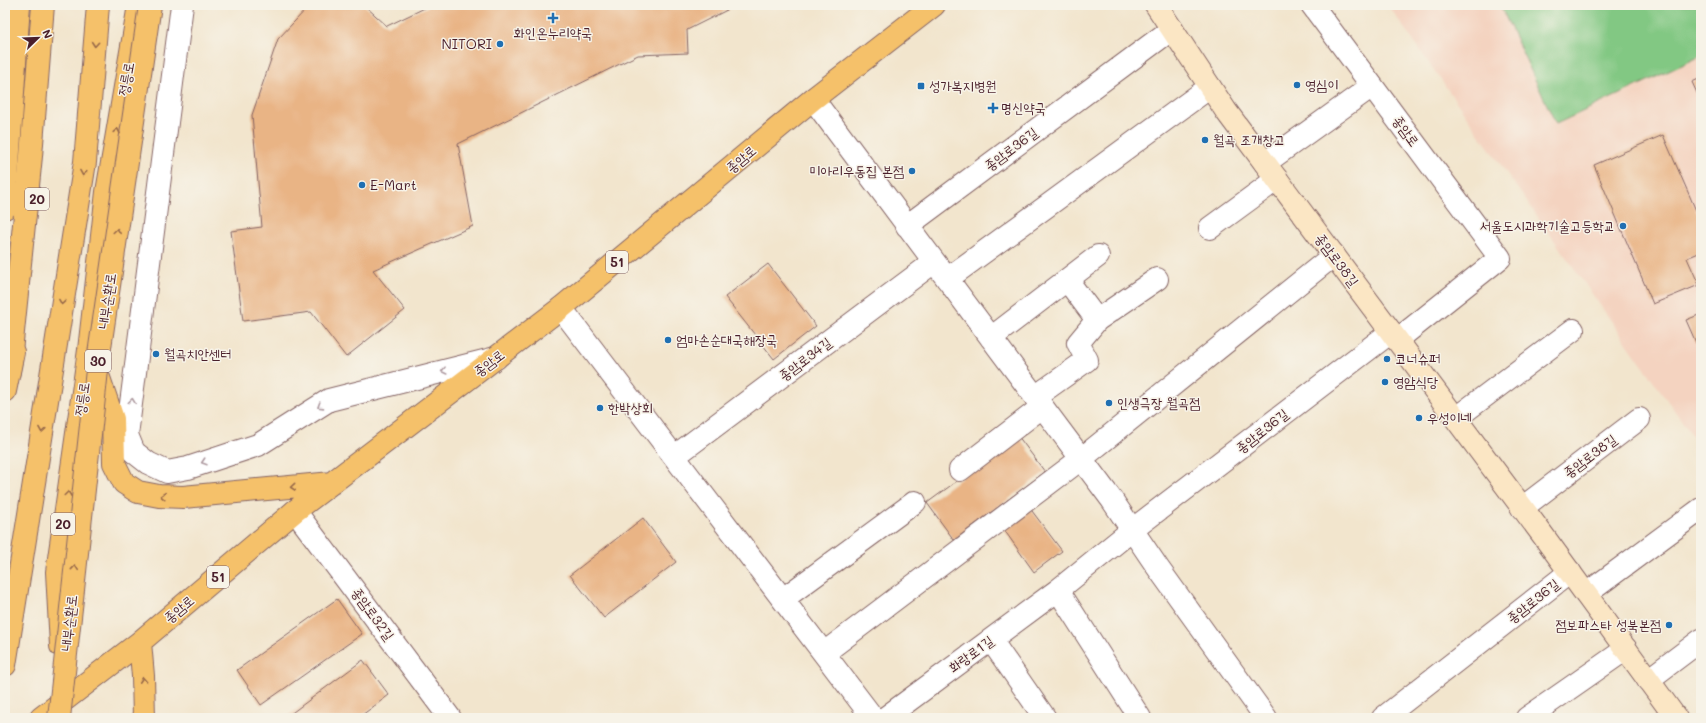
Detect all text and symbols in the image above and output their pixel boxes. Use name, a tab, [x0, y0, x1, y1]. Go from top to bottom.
marker: 화인온누리약국	[548, 13, 558, 23]
north arrow	[18, 18, 58, 58]
place label: 화인온누리약국	[514, 23, 592, 42]
text: N	[39, 27, 56, 41]
place label: NITORI	[442, 34, 492, 53]
marker: NITORI	[495, 39, 505, 49]
one-way arrow	[91, 41, 100, 47]
street label: 정릉로	[113, 61, 138, 97]
place label: 영심이	[1305, 75, 1339, 94]
place label: 성가복지병원	[929, 76, 997, 95]
marker: 영심이	[1292, 80, 1302, 90]
marker: 성가복지병원	[916, 81, 926, 91]
place label: 명신약국	[1001, 98, 1046, 117]
marker: 명신약국	[988, 103, 998, 113]
street label: 종암로	[1389, 111, 1424, 150]
street label: 종암로36길	[980, 122, 1042, 175]
one-way arrow	[113, 128, 121, 134]
place label: 월곡 조개창고	[1213, 130, 1285, 149]
marker: 월곡 조개창고	[1200, 135, 1210, 145]
street label: 종암로	[722, 140, 760, 177]
place label: 미아리우동집 본점	[809, 161, 904, 180]
marker: 미아리우동집 본점	[907, 166, 917, 176]
one-way arrow	[79, 170, 88, 176]
place label: E-Mart	[370, 175, 417, 194]
marker: E-Mart	[357, 180, 367, 190]
road number: 20	[25, 188, 49, 210]
place label: 서울도시과학기술고등학교	[1480, 216, 1615, 235]
marker: 서울도시과학기술고등학교	[1618, 221, 1628, 231]
one-way arrow	[112, 227, 121, 234]
street label: 종암로38길	[1311, 229, 1364, 291]
road number: 51	[606, 251, 628, 273]
street label: 내부순환로	[93, 272, 120, 330]
one-way arrow	[58, 299, 67, 305]
place label: 엄마손순대국해장국	[676, 330, 777, 349]
street label: 종암로34길	[774, 332, 836, 385]
marker: 엄마손순대국해장국	[663, 335, 673, 345]
place label: 월곡치안센터	[164, 344, 232, 363]
street label: 종암로	[469, 345, 508, 380]
marker: 월곡치안센터	[151, 349, 161, 359]
place label: 코너슈퍼	[1395, 349, 1440, 368]
road number: 30	[85, 350, 111, 372]
marker: 코너슈퍼	[1382, 354, 1392, 364]
one-way arrow	[441, 366, 448, 374]
place label: 영암식당	[1393, 372, 1439, 391]
marker: 영암식당	[1380, 377, 1390, 387]
street label: 정릉로	[70, 381, 93, 417]
place label: 인생극장 월곡점	[1117, 393, 1200, 412]
one-way arrow	[127, 397, 136, 404]
place label: 한박상회	[608, 398, 653, 417]
marker: 인생극장 월곡점	[1104, 398, 1114, 408]
one-way arrow	[317, 401, 324, 408]
marker: 한박상회	[595, 403, 605, 413]
street label: 종암로36길	[1232, 404, 1292, 457]
place label: 우성이네	[1427, 408, 1472, 427]
marker: 우성이네	[1414, 413, 1424, 423]
one-way arrow	[38, 427, 47, 433]
street label: 종암로38길	[1559, 429, 1621, 482]
one-way arrow	[201, 458, 208, 466]
one-way arrow	[290, 482, 296, 491]
one-way arrow	[63, 491, 72, 497]
one-way arrow	[160, 492, 166, 501]
road number: 20	[51, 513, 75, 535]
one-way arrow	[71, 565, 80, 571]
road number: 51	[207, 566, 229, 588]
street label: 종암로36길	[1503, 574, 1563, 627]
street label: 종암로32길	[348, 583, 399, 645]
street label: 종암로	[160, 590, 198, 627]
street label: 내부순환로	[56, 594, 81, 652]
place label: 점보파스타 성북본점	[1555, 615, 1661, 634]
marker: 점보파스타 성북본점	[1664, 620, 1674, 630]
street label: 화랑로1길	[944, 630, 998, 676]
one-way arrow	[139, 677, 147, 683]

